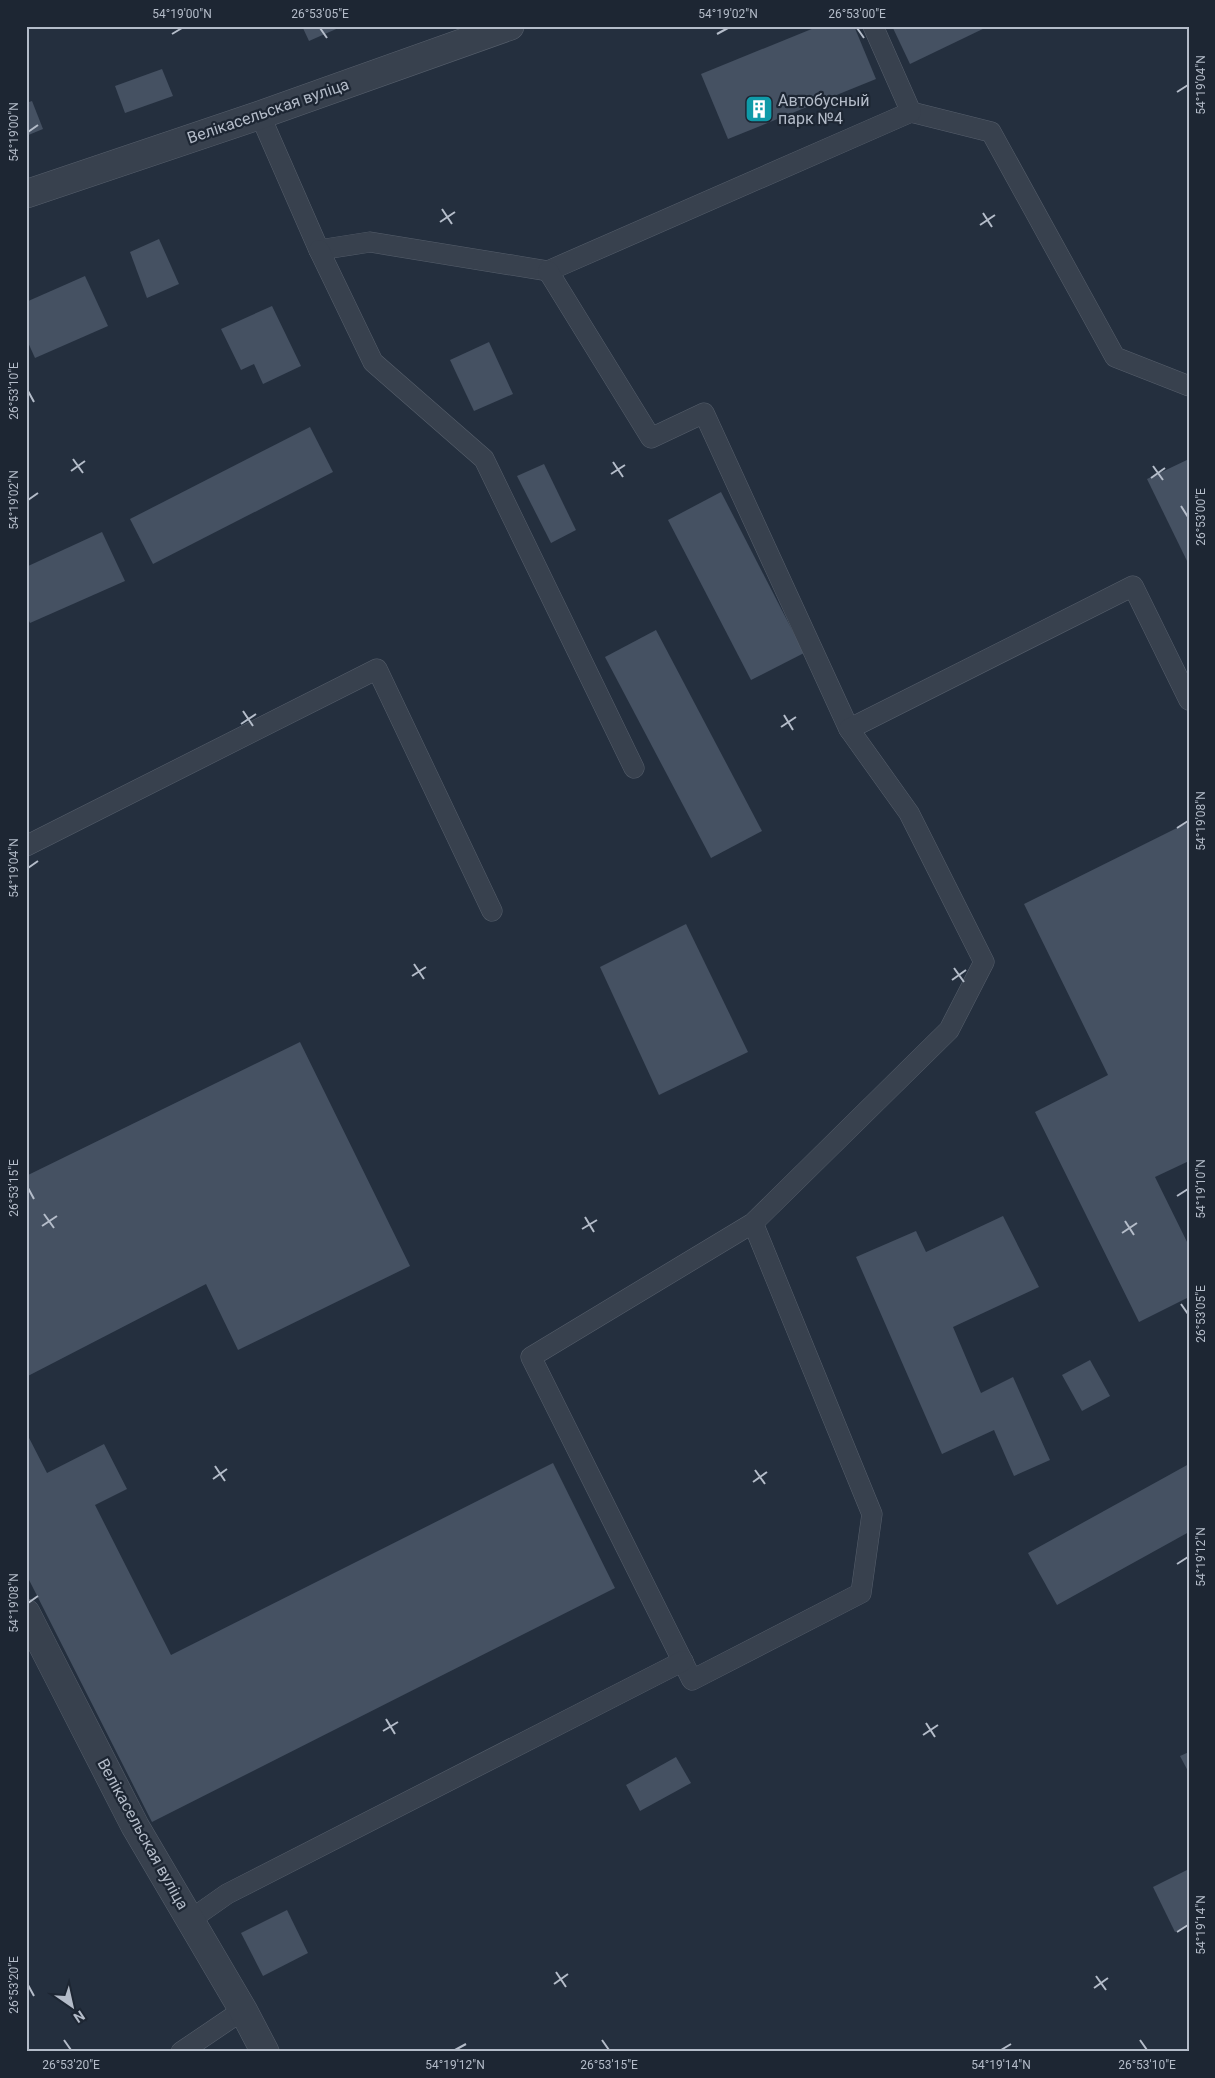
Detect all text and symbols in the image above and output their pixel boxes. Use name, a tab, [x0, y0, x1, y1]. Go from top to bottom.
text: 54°19'00"N	[152, 7, 212, 21]
text: 26°53'05"E	[291, 7, 349, 21]
text: 54°19'02"N	[698, 7, 758, 21]
text: 26°53'00"E	[828, 7, 886, 21]
text: 54°19'04"N	[1194, 55, 1208, 115]
street label: Велікасельская вуліца	[185, 74, 351, 148]
place label: Автобусный парк №4	[778, 91, 870, 128]
building icon: Автобусный парк №4	[744, 94, 774, 124]
text: 54°19'00"N	[7, 102, 21, 162]
text: 26°53'10"E	[7, 362, 21, 420]
text: 54°19'02"N	[7, 470, 21, 530]
text: 26°53'00"E	[1194, 488, 1208, 546]
text: 54°19'08"N	[1194, 791, 1208, 851]
text: 54°19'04"N	[7, 838, 21, 898]
text: 26°53'15"E	[7, 1159, 21, 1217]
text: 54°19'10"N	[1194, 1159, 1208, 1219]
text: 26°53'05"E	[1194, 1285, 1208, 1343]
text: 54°19'12"N	[1194, 1527, 1208, 1587]
text: 54°19'08"N	[7, 1573, 21, 1633]
street label: Велікасельская вуліца	[94, 1755, 192, 1913]
text: 54°19'14"N	[1194, 1895, 1208, 1955]
text: 26°53'20"E	[7, 1956, 21, 2014]
north arrow	[48, 1980, 98, 2030]
text: N	[71, 2007, 88, 2026]
text: 26°53'20"E	[42, 2058, 100, 2072]
text: 54°19'12"N	[425, 2058, 485, 2072]
text: 26°53'15"E	[580, 2058, 638, 2072]
text: 54°19'14"N	[971, 2058, 1031, 2072]
text: 26°53'10"E	[1118, 2058, 1176, 2072]

